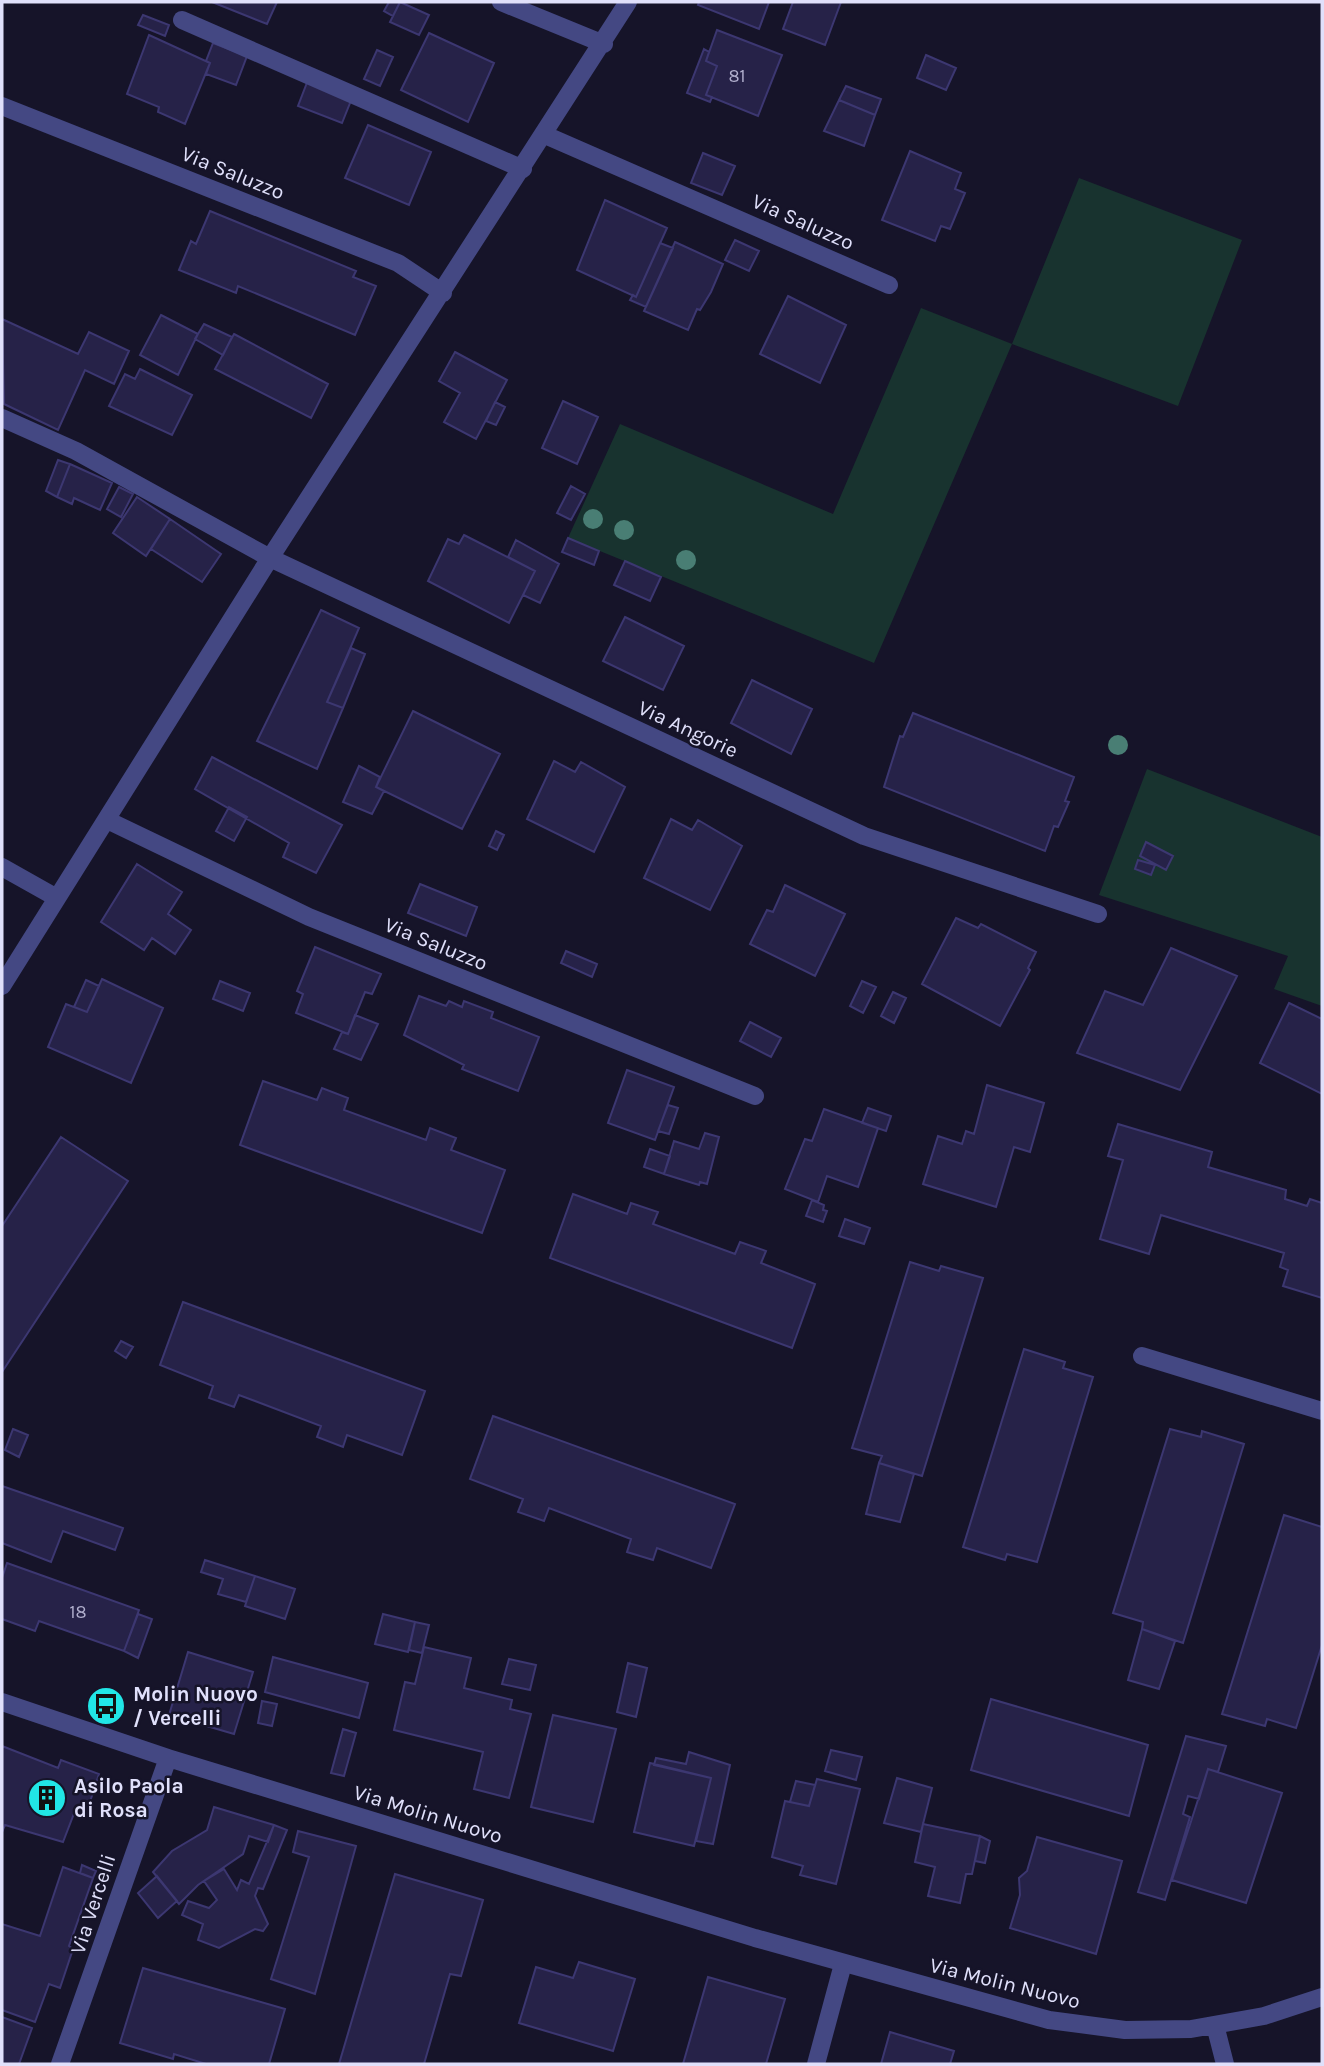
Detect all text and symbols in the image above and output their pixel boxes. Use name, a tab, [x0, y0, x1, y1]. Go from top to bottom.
house number: 81	[728, 65, 746, 87]
street label: Via Saluzzo	[178, 141, 288, 205]
street label: Via Saluzzo	[748, 189, 858, 255]
street label: Via Angorie	[634, 695, 742, 763]
street label: Via Saluzzo	[381, 912, 491, 976]
house number: 18	[69, 1601, 87, 1623]
place label: Molin Nuovo / Vercelli	[133, 1682, 258, 1730]
bus stop icon: Molin Nuovo / Vercelli	[85, 1685, 127, 1727]
place label: Asilo Paola di Rosa	[74, 1774, 184, 1822]
building icon: Asilo Paola di Rosa	[26, 1777, 68, 1819]
street label: Via Molin Nuovo	[351, 1780, 505, 1848]
street label: Via Vercelli	[66, 1851, 120, 1957]
street label: Via Molin Nuovo	[927, 1953, 1083, 2013]

